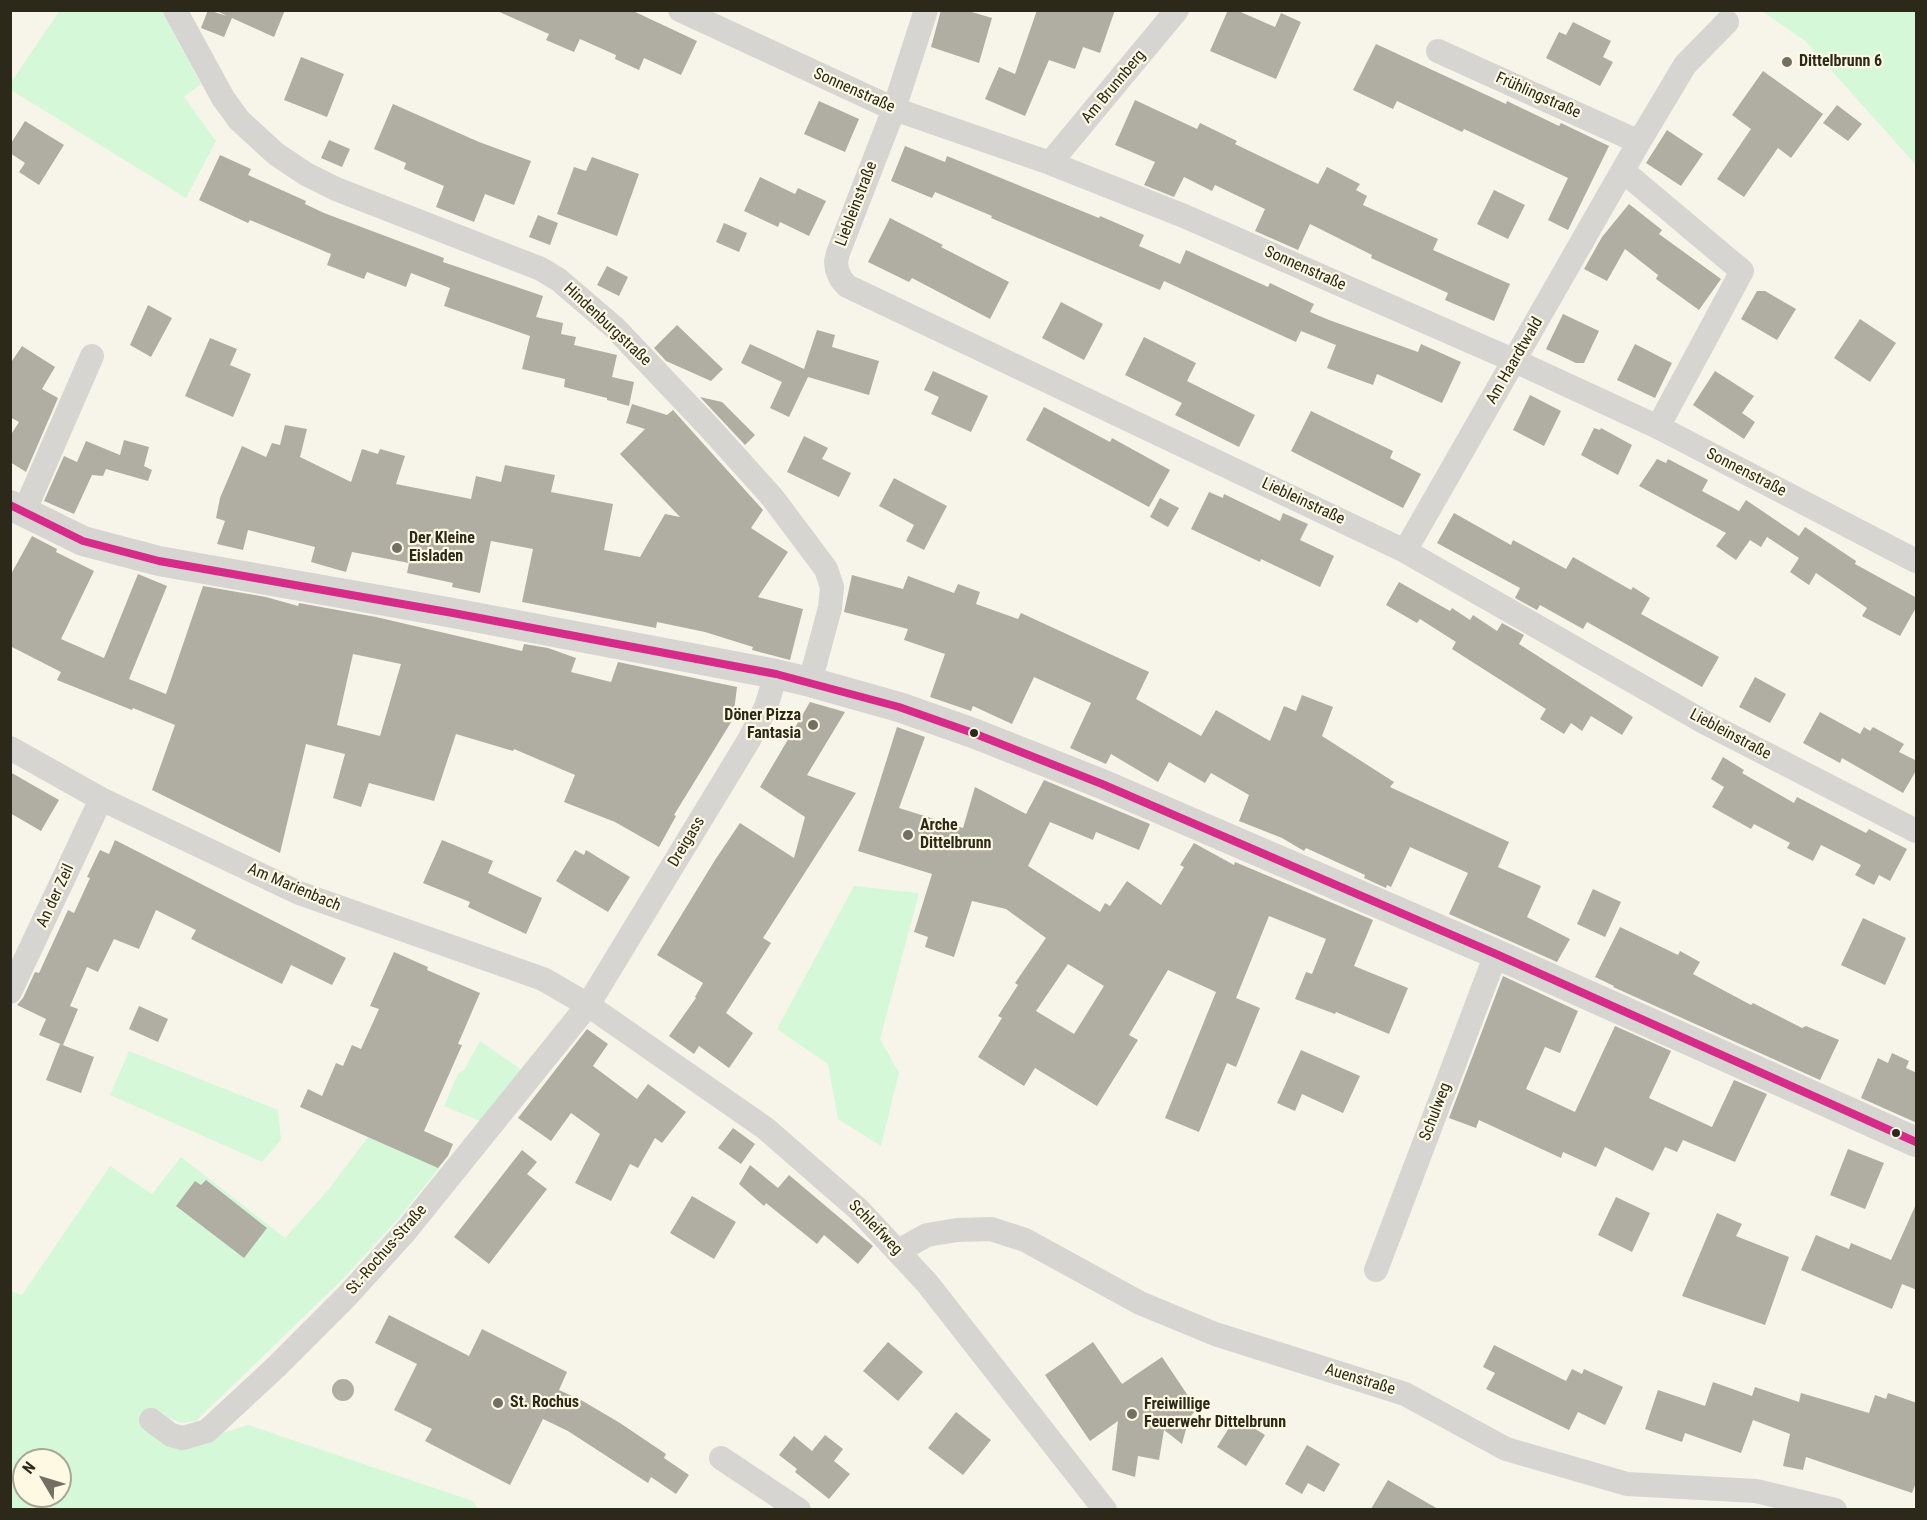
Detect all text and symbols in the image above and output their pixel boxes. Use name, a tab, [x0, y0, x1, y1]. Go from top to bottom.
street label: Am Brunnberg	[1078, 46, 1150, 128]
place label: Dittelbrunn 6	[1799, 52, 1882, 72]
marker: Dittelbrunn 6	[1780, 55, 1794, 69]
street label: Sonnenstraße	[810, 64, 898, 118]
street label: Frühlingstraße	[1493, 69, 1583, 123]
street label: Liebleinstraße	[832, 159, 882, 249]
street label: Sonnenstraße	[1261, 242, 1349, 296]
street label: Hindenburgstraße	[559, 279, 655, 371]
street label: Am Haardtwald	[1482, 314, 1548, 408]
street label: Sonnenstraße	[1703, 445, 1789, 501]
street label: Liebleinstraße	[1258, 474, 1348, 530]
place label: Der Kleine Eisladen	[409, 529, 475, 567]
marker: Der Kleine Eisladen	[390, 541, 404, 555]
place label: Döner Pizza Fantasia	[724, 706, 801, 744]
street label: Liebleinstraße	[1686, 706, 1774, 764]
marker: Döner Pizza Fantasia	[806, 718, 820, 732]
unlabelled marker	[968, 727, 980, 739]
street label: Dreigass	[665, 813, 709, 871]
place label: Arche Dittelbrunn	[920, 816, 991, 854]
marker: Arche Dittelbrunn	[901, 828, 915, 842]
street label: Am Marienbach	[245, 860, 343, 916]
street label: An der Zeil	[33, 861, 79, 931]
street label: Schulweg	[1416, 1080, 1456, 1144]
unlabelled marker	[1890, 1127, 1902, 1139]
street label: Schleifweg	[844, 1196, 906, 1260]
street label: St.-Rochus-Straße	[343, 1201, 431, 1299]
street label: Auenstraße	[1323, 1360, 1397, 1400]
place label: St. Rochus	[510, 1393, 579, 1413]
place label: Freiwillige Feuerwehr Dittelbrunn	[1144, 1395, 1286, 1433]
marker: St. Rochus	[491, 1396, 505, 1410]
marker: Freiwillige Feuerwehr Dittelbrunn	[1125, 1407, 1139, 1421]
north arrow	[12, 1448, 72, 1508]
text: N	[18, 1458, 39, 1478]

